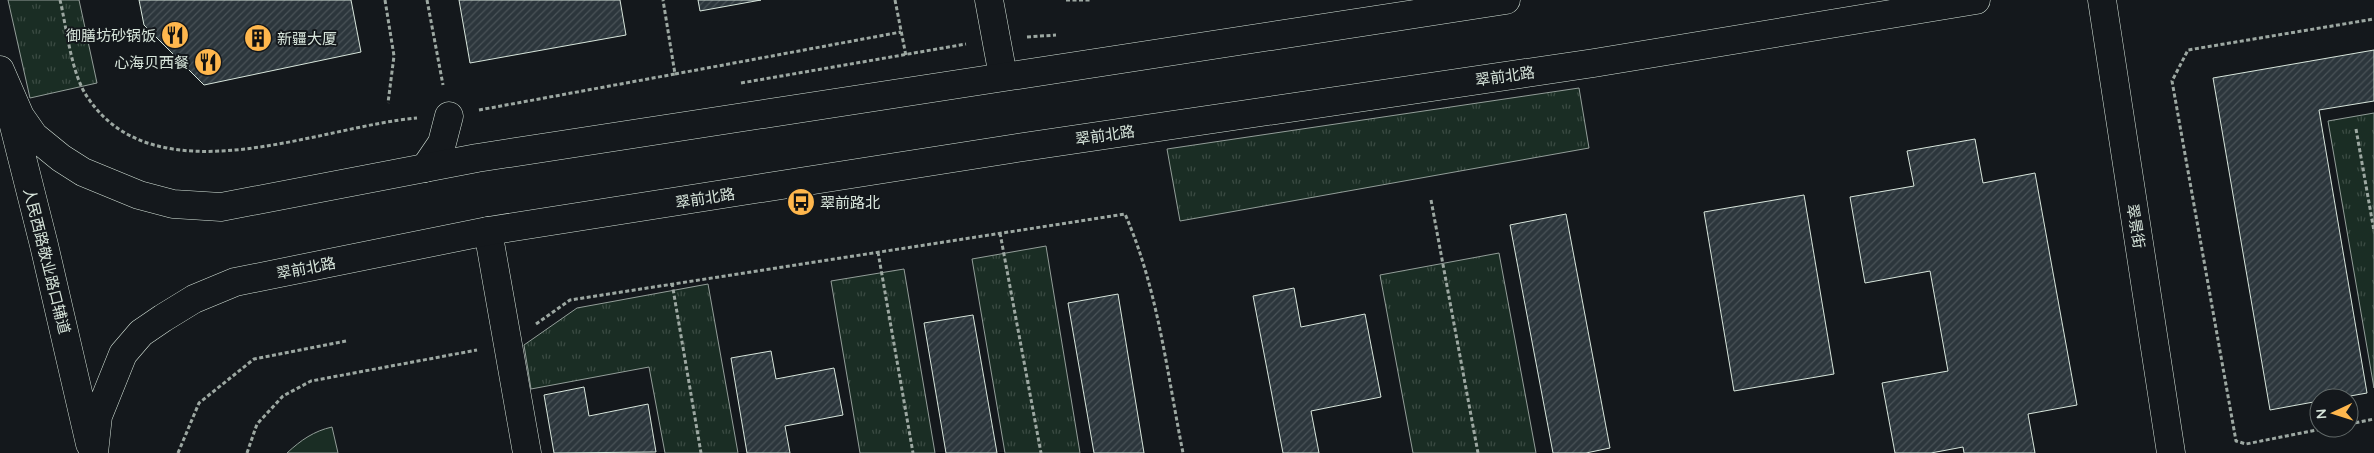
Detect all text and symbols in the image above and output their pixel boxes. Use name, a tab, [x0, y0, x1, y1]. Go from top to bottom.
restaurant icon: 御膳坊砂锅饭	[160, 20, 190, 50]
building icon: 新疆大厦	[243, 23, 273, 53]
place label: 御膳坊砂锅饭	[66, 26, 156, 45]
place label: 新疆大厦	[277, 29, 337, 48]
restaurant icon: 心海贝西餐	[193, 47, 223, 77]
place label: 心海贝西餐	[114, 53, 189, 72]
street label: 翠前北路	[1474, 62, 1536, 90]
street label: 翠前北路	[1074, 121, 1136, 149]
street label: 翠前北路	[674, 184, 736, 212]
street label: 人民西路敬业路口辅道	[20, 186, 74, 336]
bus stop icon: 翠前路北	[786, 187, 816, 217]
place label: 翠前路北	[820, 193, 880, 212]
street label: 翠景街	[2123, 202, 2149, 250]
street label: 翠前北路	[275, 253, 337, 283]
north arrow	[2309, 388, 2359, 438]
text: N	[2312, 408, 2330, 420]

